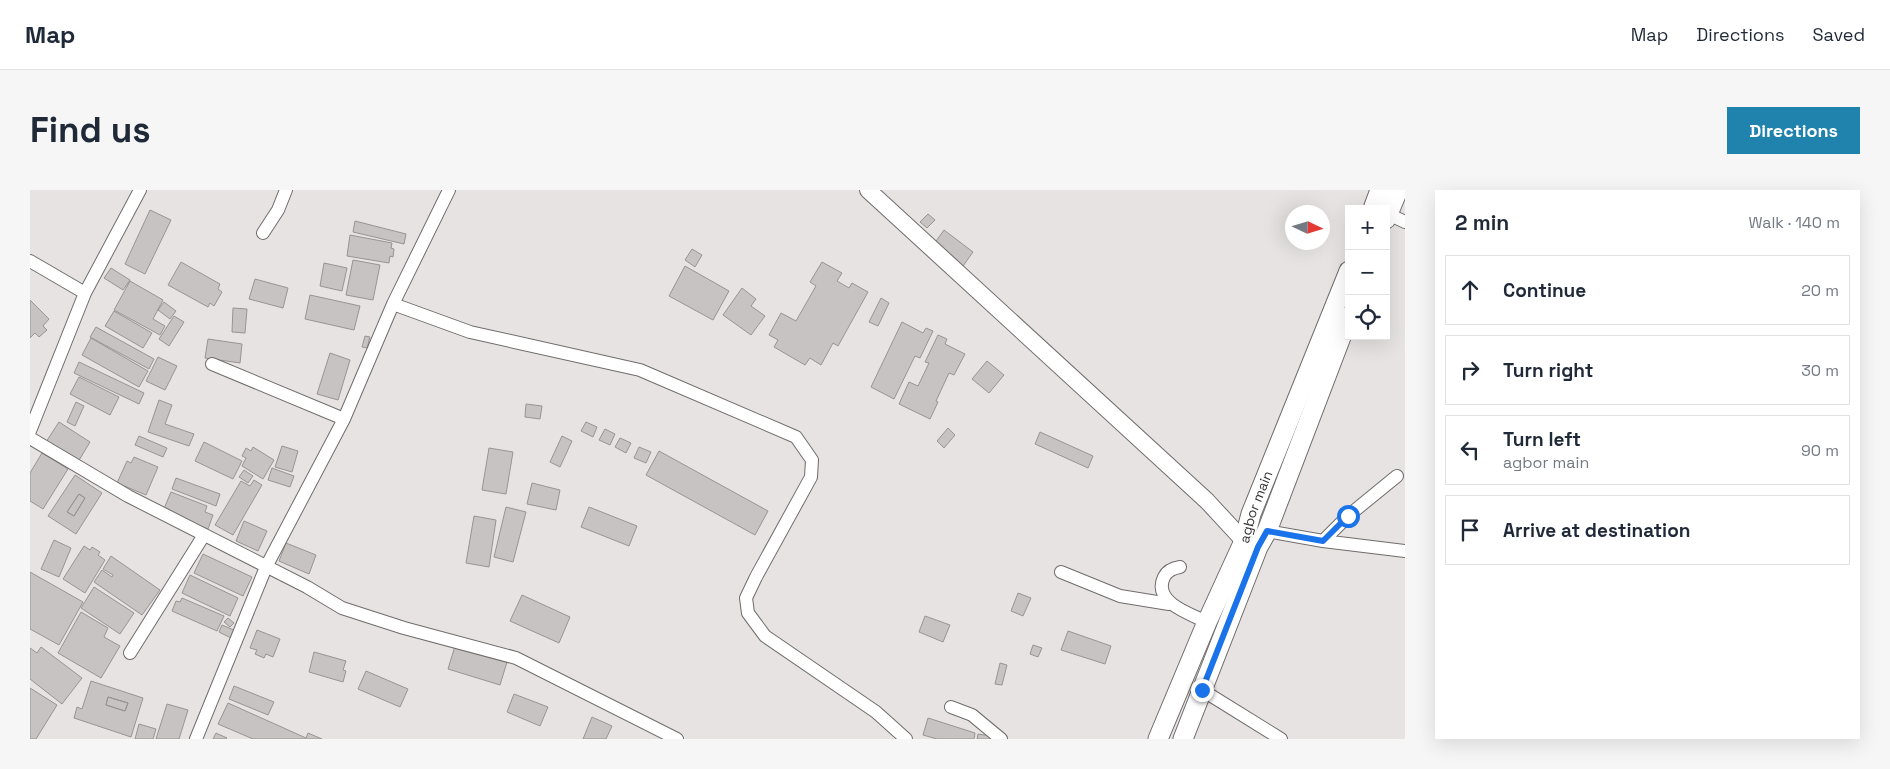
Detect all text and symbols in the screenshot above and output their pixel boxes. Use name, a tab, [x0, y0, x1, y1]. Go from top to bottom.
text: Map	[25, 19, 75, 50]
text: Map	[1631, 23, 1668, 46]
text: Directions	[1696, 23, 1785, 46]
text: Saved	[1813, 23, 1865, 46]
button: Directions	[1727, 107, 1860, 154]
text: Find us	[30, 108, 151, 152]
north arrow	[1285, 205, 1330, 250]
map controls	[1345, 205, 1390, 340]
button: +	[1345, 205, 1390, 250]
text: 2 min	[1455, 209, 1509, 236]
text: Walk · 140 m	[1748, 212, 1840, 233]
button: −	[1345, 250, 1390, 295]
icon: ahead	[1456, 276, 1484, 304]
text: Continue	[1503, 278, 1586, 303]
text: 20 m	[1801, 280, 1839, 301]
button: locate	[1345, 295, 1390, 340]
icon: right	[1456, 356, 1484, 384]
text: Turn right	[1503, 358, 1593, 383]
text: 30 m	[1801, 360, 1839, 381]
text: Turn left	[1503, 427, 1581, 452]
icon: left	[1456, 436, 1484, 464]
text: 90 m	[1801, 440, 1839, 461]
text: agbor main	[1503, 452, 1589, 473]
street label: agbor main	[1235, 468, 1277, 545]
route start	[1337, 505, 1360, 528]
icon: arrive	[1456, 516, 1484, 544]
text: Arrive at destination	[1503, 518, 1691, 543]
route end	[1191, 679, 1214, 702]

